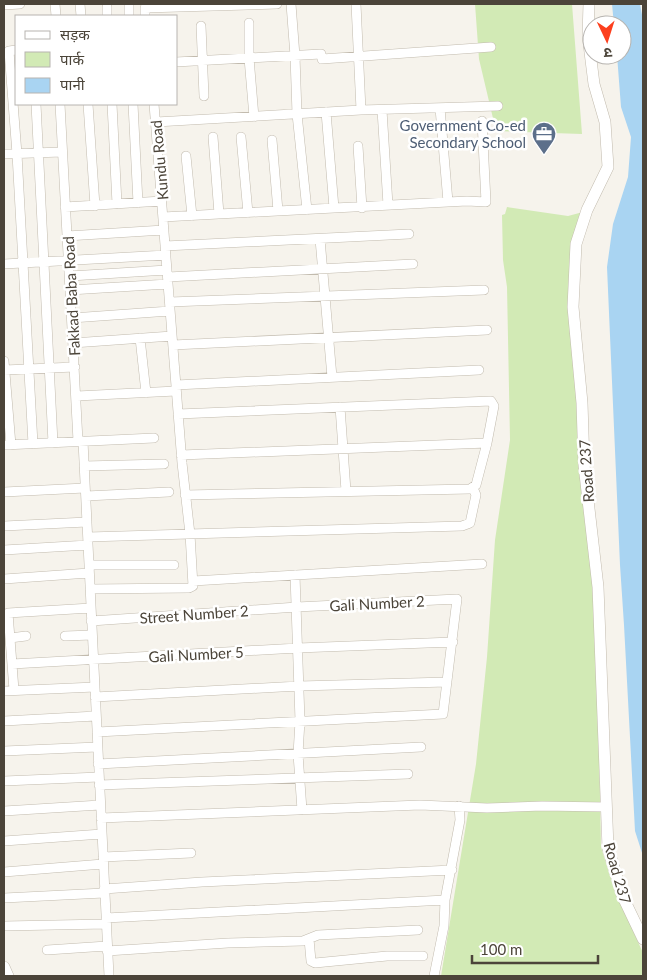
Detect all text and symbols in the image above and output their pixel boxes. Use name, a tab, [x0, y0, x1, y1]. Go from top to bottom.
legend	[15, 15, 178, 105]
north arrow	[582, 15, 632, 65]
text: सड़क	[60, 25, 90, 43]
text: उ	[602, 45, 613, 62]
text: पार्क	[60, 50, 84, 68]
text: पानी	[60, 75, 86, 93]
place label: Government Co-ed Secondary School	[400, 116, 526, 151]
street label: Kundu Road	[147, 119, 171, 201]
office icon: Government Co-ed Secondary School	[531, 121, 557, 155]
street label: Fakkad Baba Road	[59, 236, 83, 356]
street label: Road 237	[575, 439, 597, 503]
street label: Gali Number 2	[329, 592, 425, 614]
street label: Street Number 2	[139, 601, 249, 627]
street label: Gali Number 5	[148, 643, 244, 665]
street label: Road 237	[601, 840, 635, 906]
scale bar	[472, 932, 598, 964]
text: 100 m	[480, 940, 522, 958]

